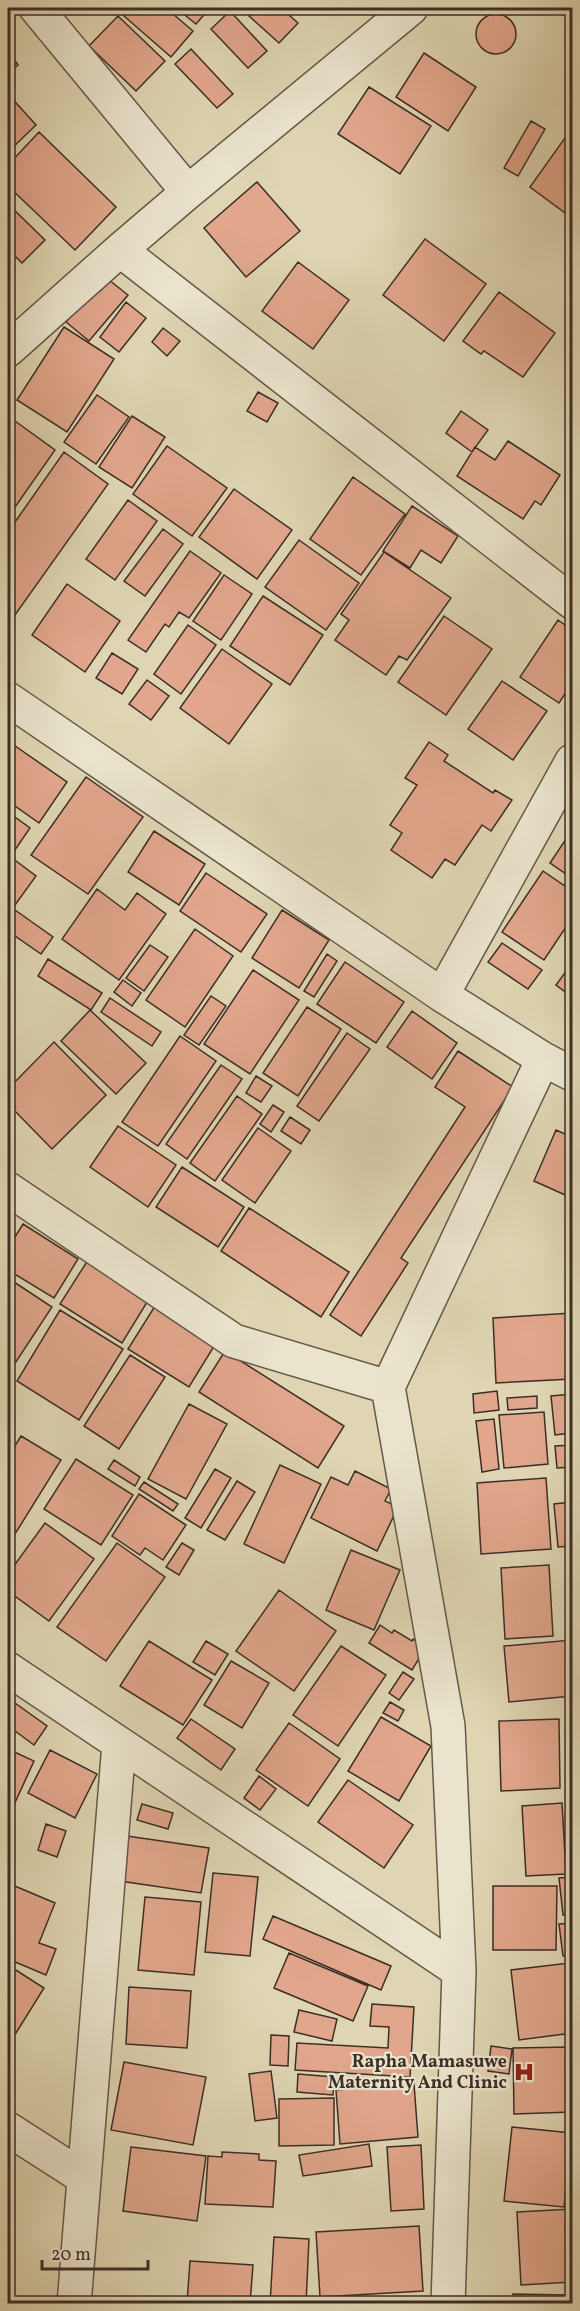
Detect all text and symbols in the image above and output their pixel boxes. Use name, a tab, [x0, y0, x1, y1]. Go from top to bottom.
place label: Rapha Mamasuwe Maternity And Clinic	[328, 2050, 507, 2096]
hospital icon: Rapha Mamasuwe Maternity And Clinic	[512, 2060, 536, 2084]
scale bar	[42, 2233, 148, 2271]
text: 20 m	[51, 2243, 91, 2268]

